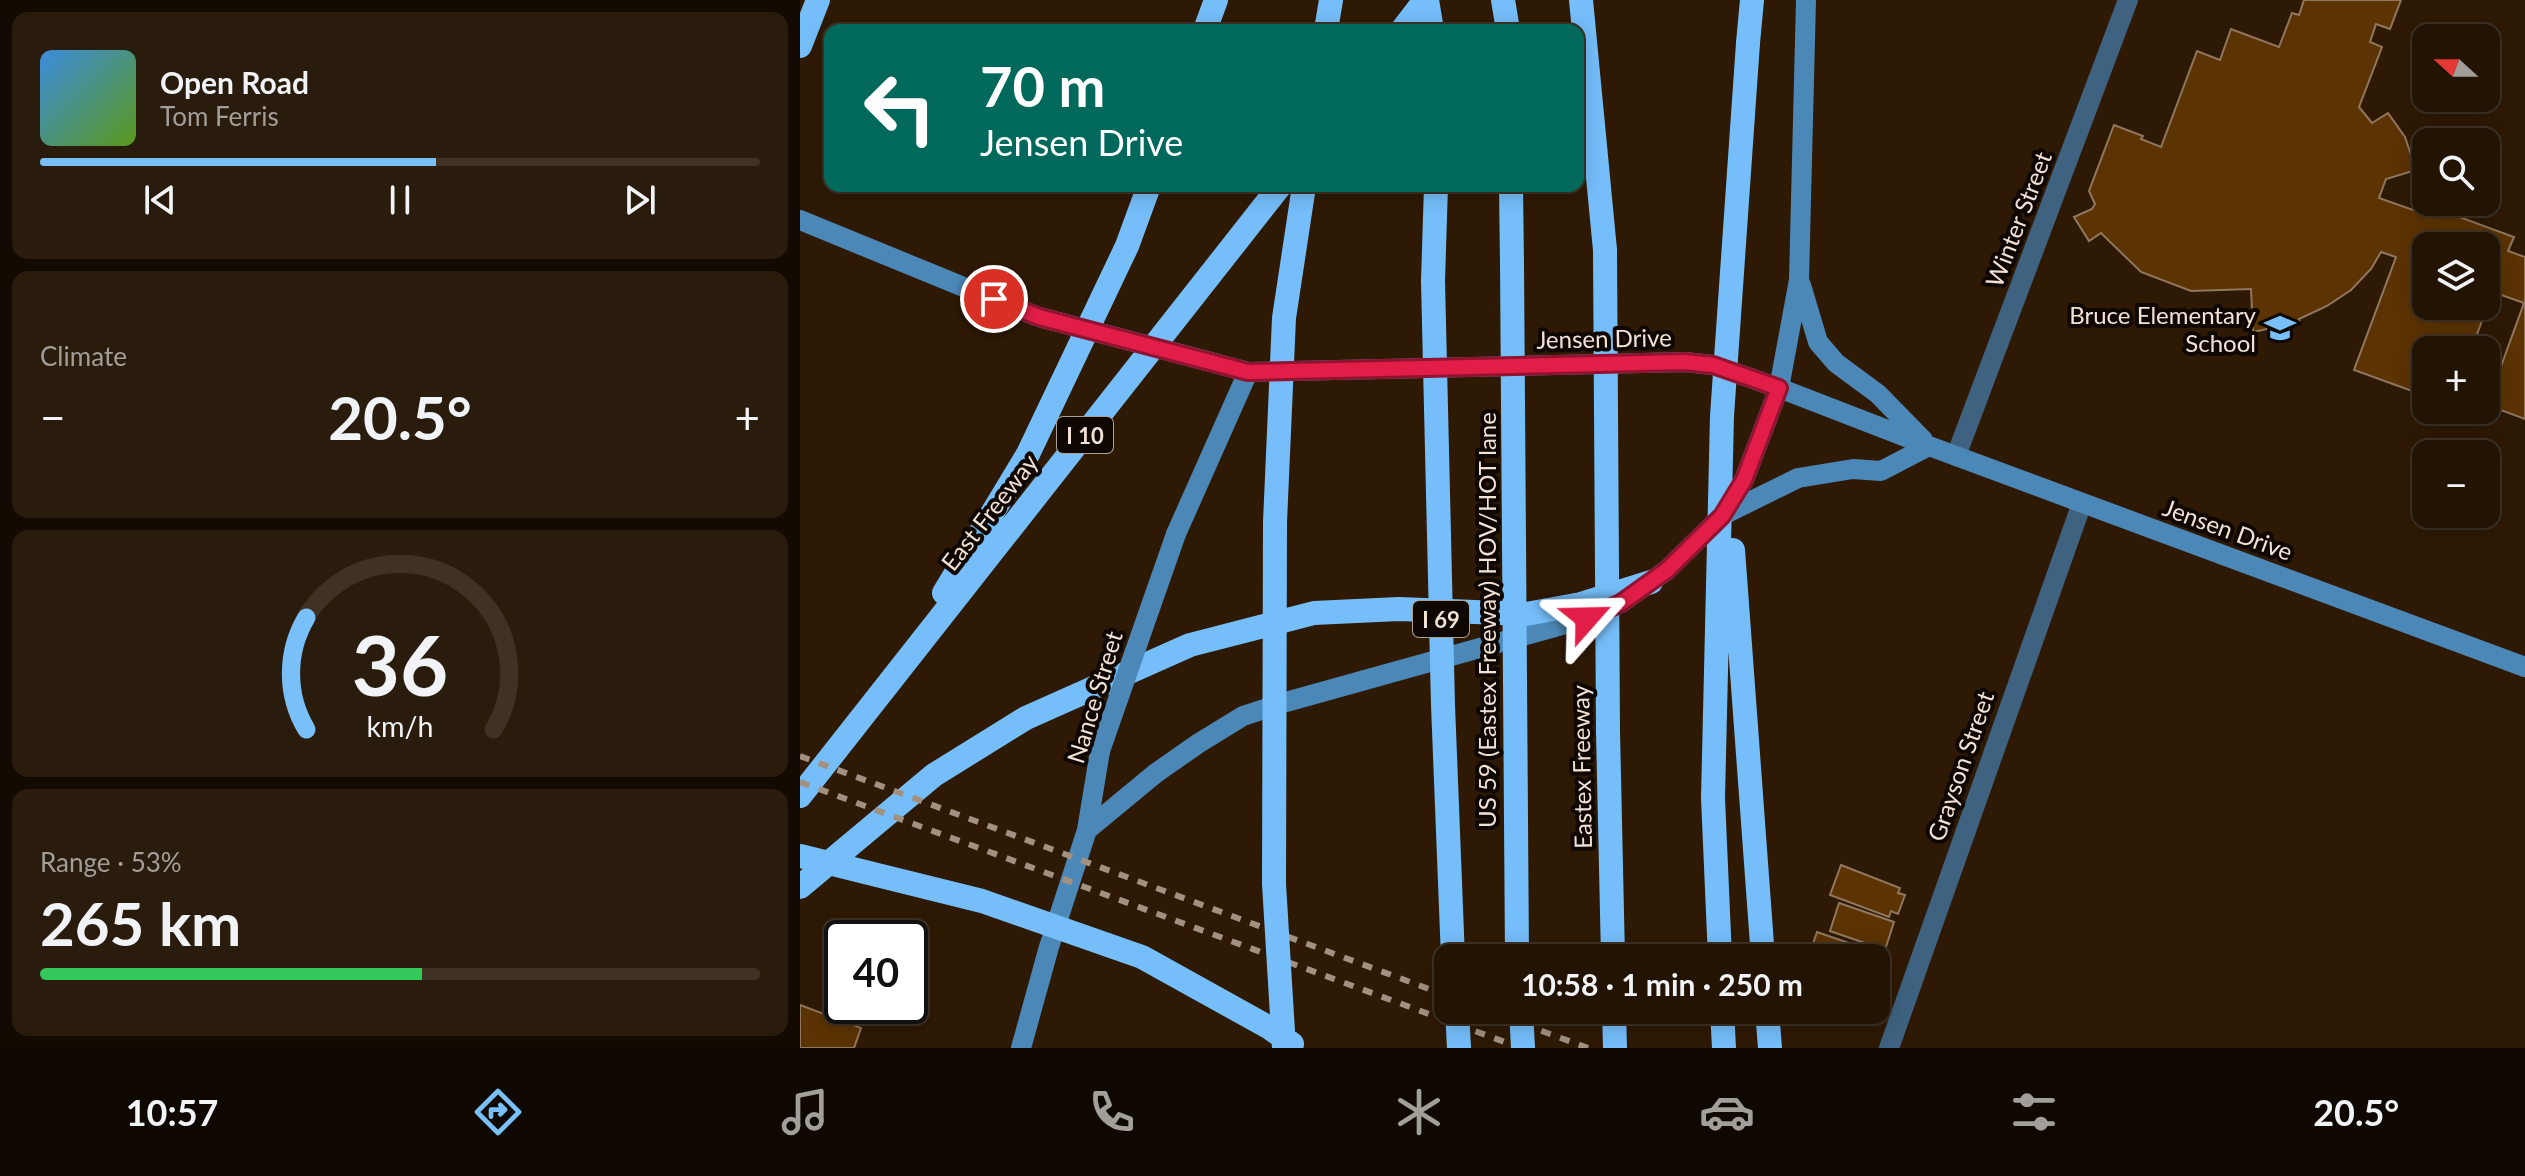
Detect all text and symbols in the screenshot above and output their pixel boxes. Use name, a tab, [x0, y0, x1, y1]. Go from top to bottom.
north arrow	[2412, 24, 2500, 112]
map controls	[2412, 24, 2500, 528]
text: 70 m	[980, 52, 1105, 119]
icon: left	[848, 56, 952, 160]
text: Open Road	[160, 64, 309, 100]
text: Tom Ferris	[160, 100, 279, 132]
text: Jensen Drive	[980, 120, 1183, 164]
button: search	[2412, 128, 2500, 216]
street label: Winter Street	[1979, 147, 2057, 291]
icon: previous	[138, 178, 182, 222]
icon: pause	[378, 178, 422, 222]
icon: next	[618, 178, 662, 222]
button: layers	[2412, 232, 2500, 320]
pin	[960, 265, 1028, 333]
icon: arrive	[972, 277, 1016, 321]
place label: Bruce Elementary School	[2069, 300, 2257, 357]
school or university icon: Bruce Elementary School	[2263, 311, 2297, 345]
street label: Jensen Drive	[1536, 322, 1672, 354]
button: +	[2412, 336, 2500, 424]
text: Climate	[40, 340, 127, 372]
text: 20.5°	[328, 381, 472, 453]
text: −	[40, 391, 66, 443]
text: +	[734, 391, 760, 443]
street label: US 59 (Eastex Freeway) HOV/HOT lane	[1472, 412, 1501, 828]
road number: I 10	[1057, 417, 1113, 453]
button: −	[2412, 440, 2500, 528]
street label: East Freeway	[935, 448, 1044, 576]
street label: Jensen Drive	[2159, 492, 2297, 566]
position arrow	[1545, 576, 1629, 660]
road number: I 69	[1413, 601, 1469, 637]
text: 36	[352, 613, 448, 713]
street label: Nance Street	[1060, 627, 1128, 767]
street label: Eastex Freeway	[1565, 684, 1597, 849]
street label: Grayson Street	[1921, 687, 1999, 845]
text: km/h	[367, 709, 433, 743]
text: Range · 53%	[40, 846, 182, 878]
text: 265 km	[40, 887, 241, 959]
speed limit sign: 40	[824, 920, 928, 1024]
text: 10:58 · 1 min · 250 m	[1521, 966, 1803, 1002]
icon: directions	[470, 1084, 526, 1140]
icon: music	[777, 1084, 833, 1140]
icon: phone	[1084, 1084, 1140, 1140]
icon: climate	[1391, 1084, 1447, 1140]
icon: car	[1699, 1084, 1755, 1140]
icon: filters	[2006, 1084, 2062, 1140]
text: 10:57	[126, 1090, 218, 1134]
text: 20.5°	[2313, 1090, 2399, 1134]

